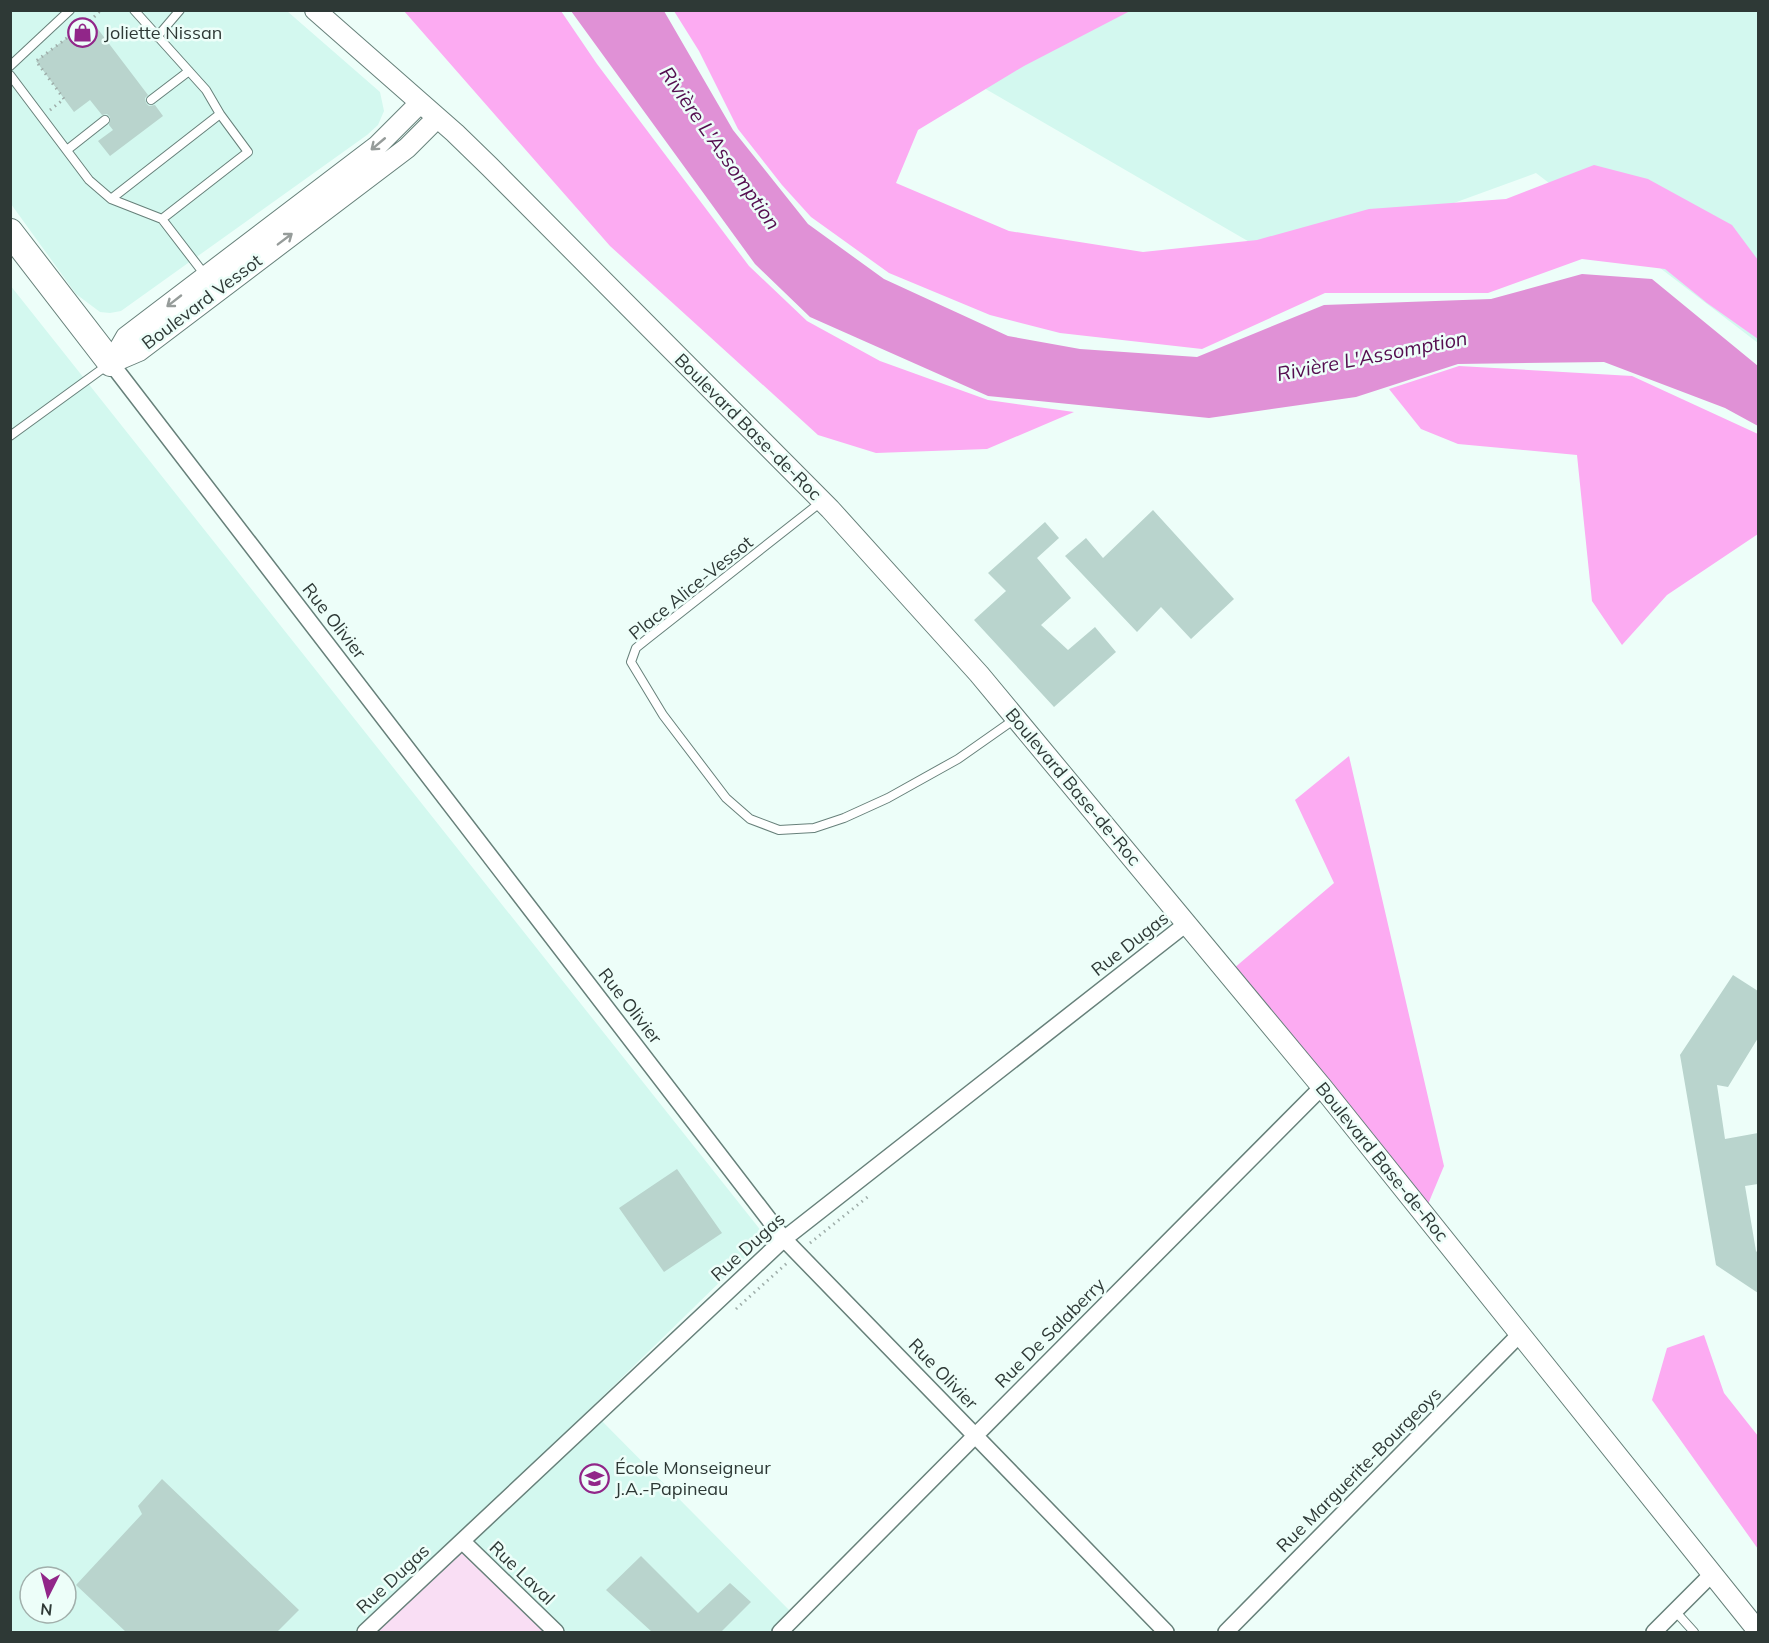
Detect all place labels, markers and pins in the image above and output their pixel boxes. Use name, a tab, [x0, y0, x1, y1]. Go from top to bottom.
shop icon: Joliette Nissan	[67, 17, 99, 49]
place label: Joliette Nissan	[104, 21, 222, 44]
place label: École Monseigneur J.A.-Papineau	[615, 1456, 771, 1500]
school or university icon: École Monseigneur J.A.-Papineau	[578, 1462, 610, 1494]

